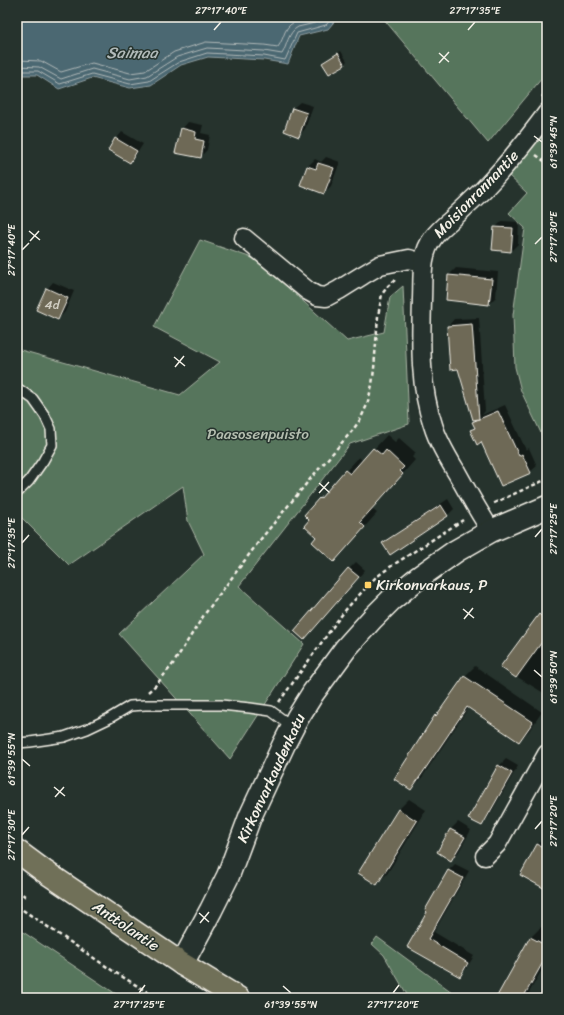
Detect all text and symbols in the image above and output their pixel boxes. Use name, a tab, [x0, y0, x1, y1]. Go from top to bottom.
text: 27°17'40"E	[195, 2, 248, 20]
text: 27°17'35"E	[450, 2, 502, 20]
water label: Saimaa	[107, 38, 159, 67]
text: 61°39'45"N	[545, 115, 563, 169]
street label: Moisionrannantie	[427, 144, 525, 244]
text: 27°17'30"E	[545, 210, 563, 263]
text: 27°17'40"E	[3, 223, 21, 276]
house number: 4d	[45, 293, 61, 316]
park label: Paasosenpuisto	[207, 421, 309, 447]
text: 27°17'25"E	[545, 502, 563, 555]
text: 27°17'35"E	[3, 516, 21, 568]
place label: Kirkonvarkaus, P	[376, 572, 487, 598]
marker: Kirkonvarkaus, P	[363, 580, 373, 590]
text: 61°39'50"N	[545, 650, 563, 704]
street label: Kirkonvarkaudenkatu	[229, 709, 313, 847]
text: 61°39'55"N	[3, 732, 21, 785]
text: 27°17'20"E	[545, 794, 563, 847]
text: 27°17'30"E	[3, 808, 21, 861]
street label: Anttolantie	[86, 893, 165, 958]
text: 27°17'25"E	[113, 996, 166, 1014]
text: 61°39'55"N	[265, 996, 318, 1014]
text: 27°17'20"E	[367, 996, 420, 1014]

